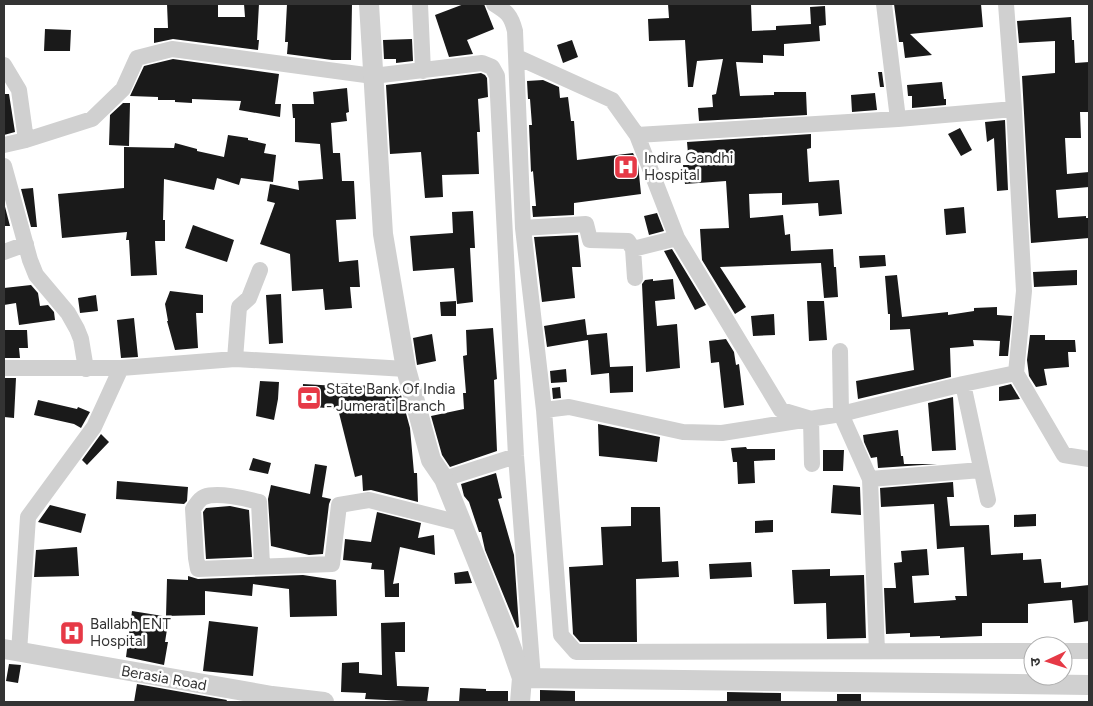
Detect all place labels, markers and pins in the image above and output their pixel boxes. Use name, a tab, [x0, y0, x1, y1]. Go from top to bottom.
place label: Indira Gandhi Hospital	[644, 149, 733, 184]
hospital icon: Indira Gandhi Hospital	[613, 154, 639, 180]
place label: State Bank Of India - Jumerati Branch	[326, 380, 455, 415]
bank icon: State Bank Of India - Jumerati Branch	[296, 385, 322, 411]
place label: Ballabh ENT Hospital	[90, 615, 171, 650]
hospital icon: Ballabh ENT Hospital	[59, 620, 85, 646]

